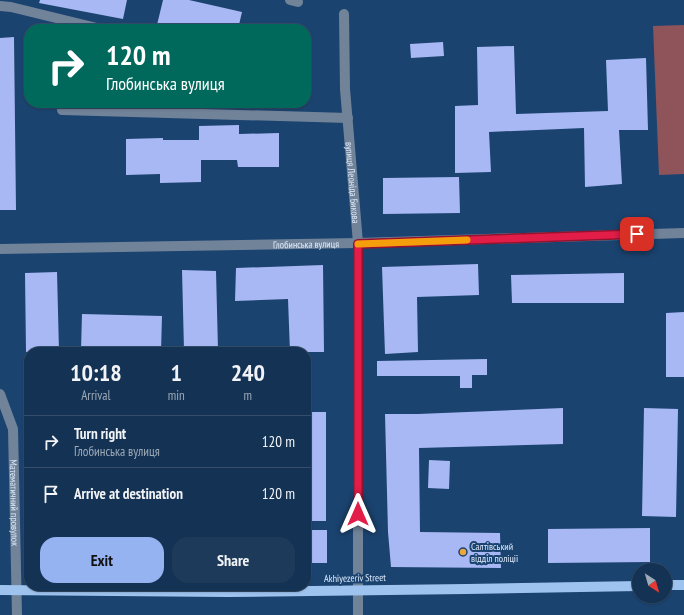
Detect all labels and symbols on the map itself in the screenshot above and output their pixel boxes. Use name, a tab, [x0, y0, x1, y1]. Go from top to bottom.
street label: вулиця Леоніда Бикова	[343, 141, 363, 224]
pin	[620, 217, 654, 251]
street label: Глобинська вулиця	[273, 237, 339, 251]
street label: Математичний провулок	[7, 459, 22, 546]
position arrow	[337, 493, 379, 535]
place label: Салтівський відділ поліції	[471, 540, 519, 565]
marker: Салтівський відділ поліції	[458, 547, 468, 557]
north arrow	[632, 563, 672, 603]
street label: Akhiyezeriv Street	[324, 571, 386, 585]

